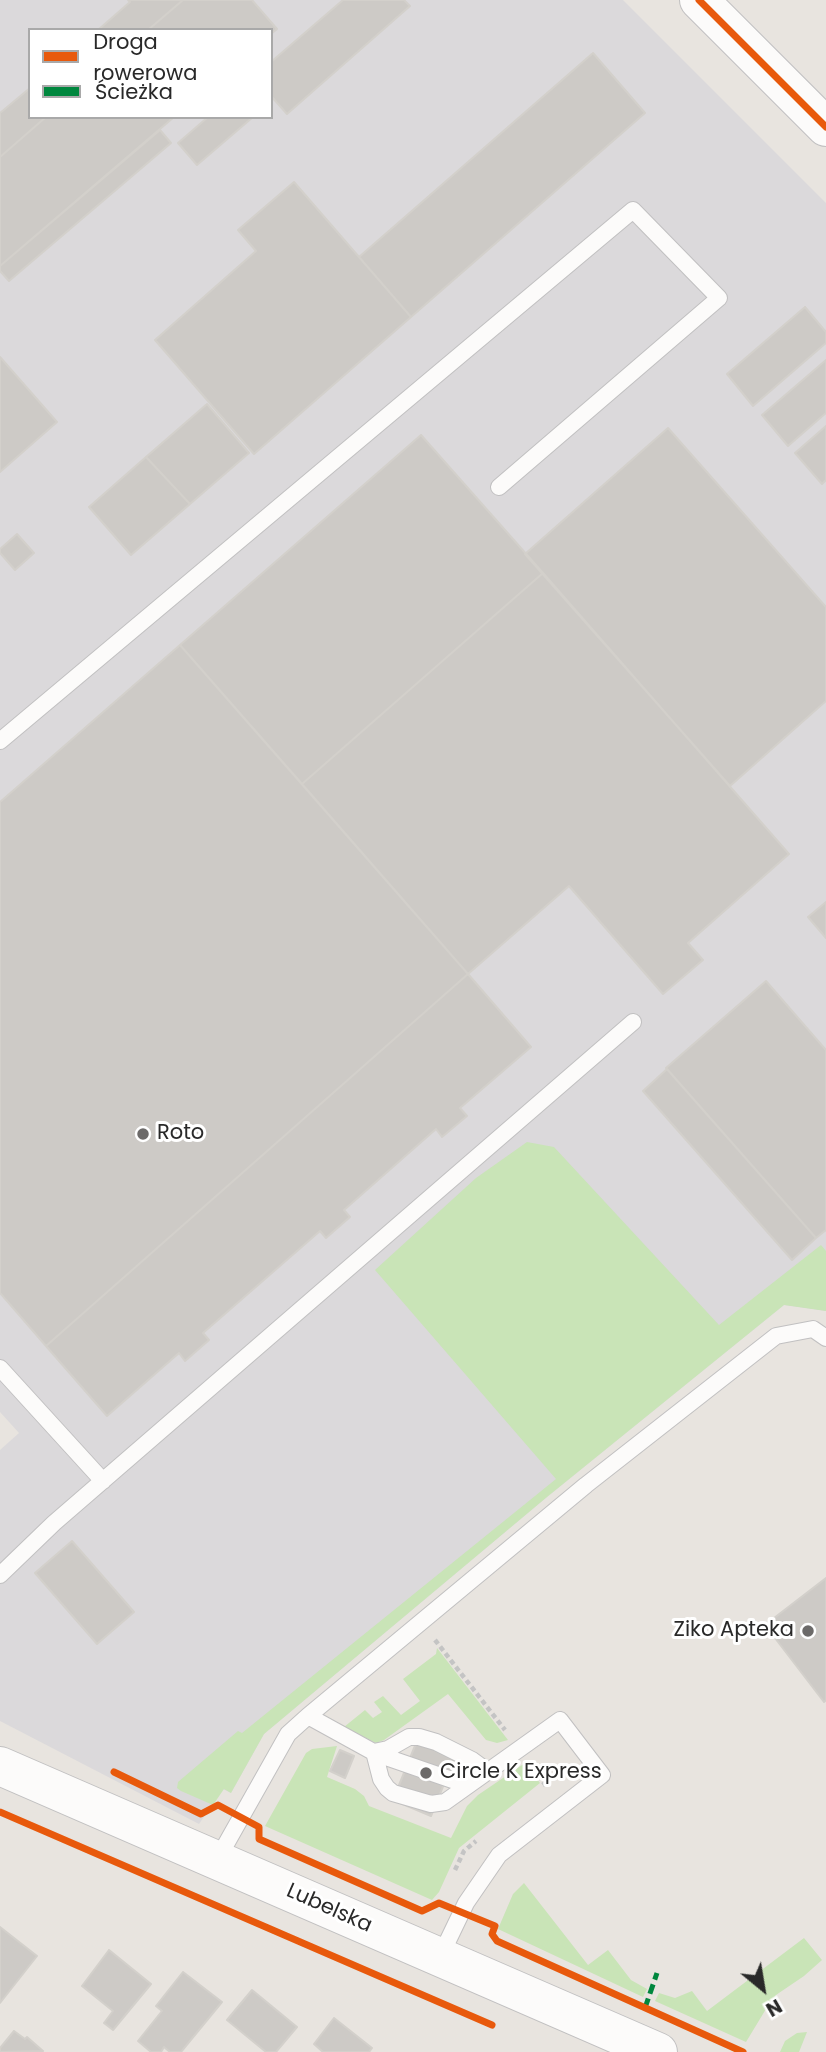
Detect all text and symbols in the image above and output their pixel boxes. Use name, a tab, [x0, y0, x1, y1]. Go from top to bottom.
text: Droga rowerowa	[93, 27, 197, 87]
legend	[28, 28, 273, 119]
text: Ścieżka	[95, 77, 173, 106]
place label: Roto	[157, 1121, 204, 1147]
marker: Roto	[135, 1126, 151, 1142]
place label: Ziko Apteka	[674, 1618, 794, 1644]
marker: Ziko Apteka	[800, 1623, 816, 1639]
place label: Circle K Express	[440, 1760, 602, 1786]
marker: Circle K Express	[418, 1765, 434, 1781]
street label: Lubelska	[282, 1879, 376, 1939]
north arrow	[728, 1954, 798, 2024]
text: N	[761, 1992, 787, 2023]

